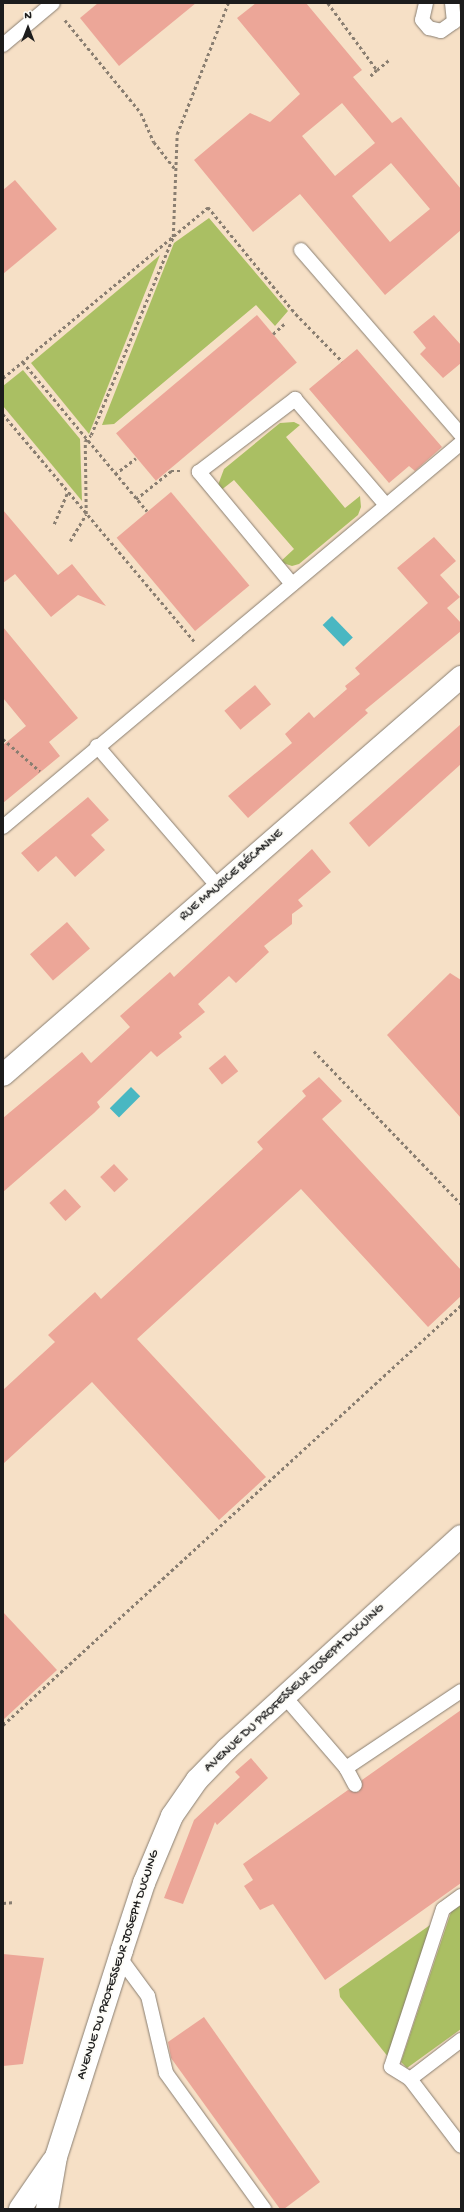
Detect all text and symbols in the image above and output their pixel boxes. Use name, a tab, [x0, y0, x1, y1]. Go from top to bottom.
north arrow	[8, 8, 48, 48]
text: N	[24, 10, 32, 22]
street label: RUE MAURICE BÉCANNE	[177, 827, 287, 925]
street label: AVENUE DU PROFESSEUR JOSEPH DUCUING	[202, 1601, 388, 1777]
street label: AVENUE DU PROFESSEUR JOSEPH DUCUING	[74, 1848, 164, 2082]

